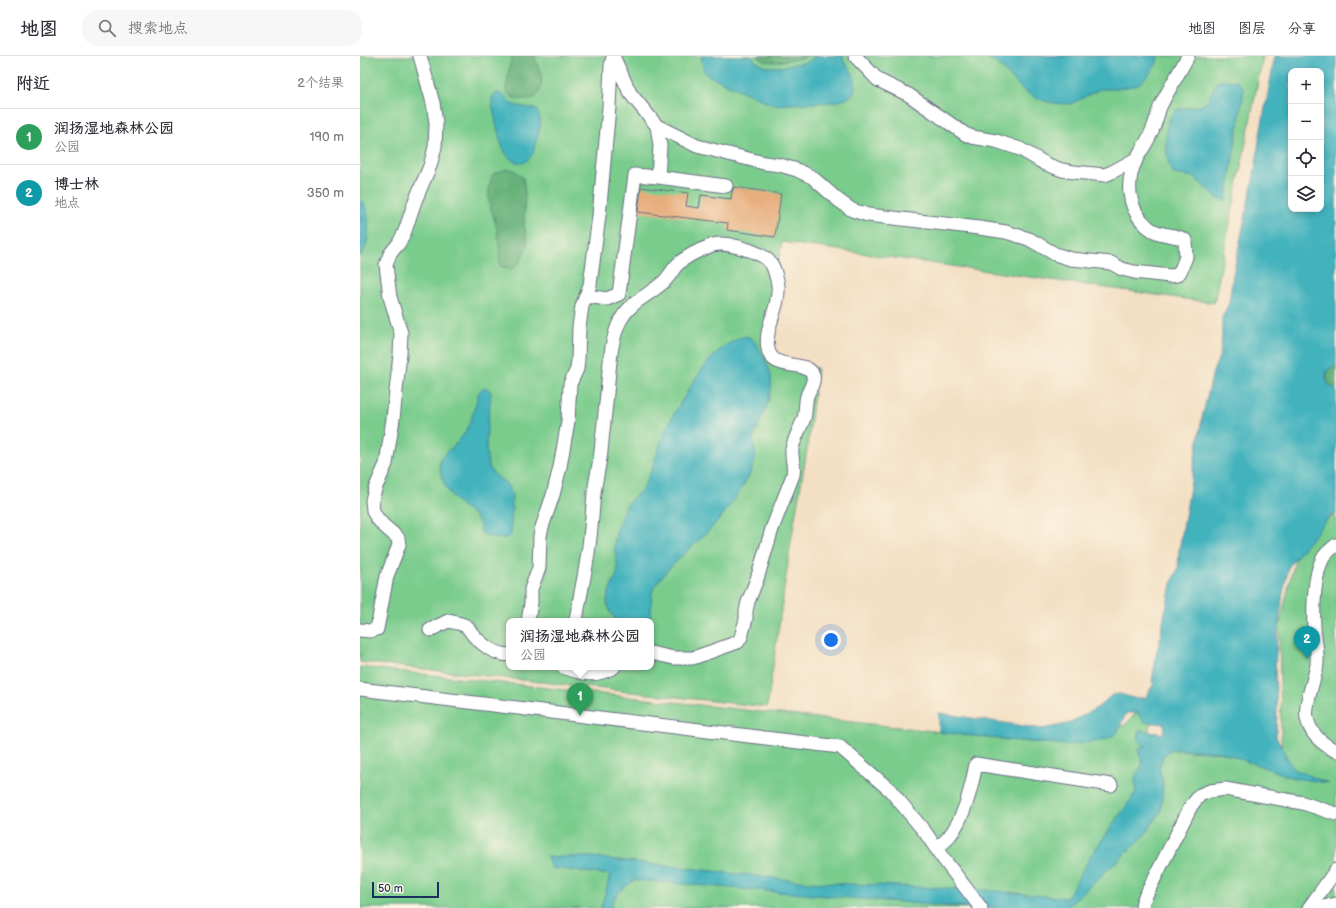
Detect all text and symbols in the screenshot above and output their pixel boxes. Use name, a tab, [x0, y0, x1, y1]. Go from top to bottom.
search box	[82, 10, 362, 46]
icon: search	[96, 17, 118, 39]
text: 地图	[20, 18, 58, 41]
text: 搜索地点	[128, 19, 188, 38]
text: 地图	[1188, 20, 1216, 37]
text: 图层	[1238, 20, 1266, 37]
text: 分享	[1288, 20, 1316, 37]
map controls	[1288, 68, 1324, 212]
button: +	[1288, 68, 1324, 104]
text: 附近	[16, 74, 50, 94]
text: 2个结果	[297, 75, 344, 91]
button: −	[1288, 104, 1324, 140]
text: 润扬湿地森林公园	[54, 119, 174, 138]
text: 1	[26, 129, 32, 145]
text: 190 m	[310, 129, 344, 145]
text: 公园	[54, 139, 80, 155]
button: locate	[1288, 140, 1324, 176]
text: 博士林	[54, 175, 99, 194]
button: layers	[1288, 176, 1324, 212]
text: 2	[25, 185, 33, 201]
text: 350 m	[307, 185, 344, 201]
text: 地点	[54, 195, 80, 211]
popup	[506, 618, 654, 670]
pin: 2	[1294, 626, 1320, 659]
text: 润扬湿地森林公园	[520, 627, 640, 646]
your location	[821, 630, 841, 650]
text: 公园	[520, 647, 546, 663]
pin: 1	[567, 683, 593, 716]
scale bar	[372, 880, 439, 899]
text: 50 m	[378, 882, 403, 895]

